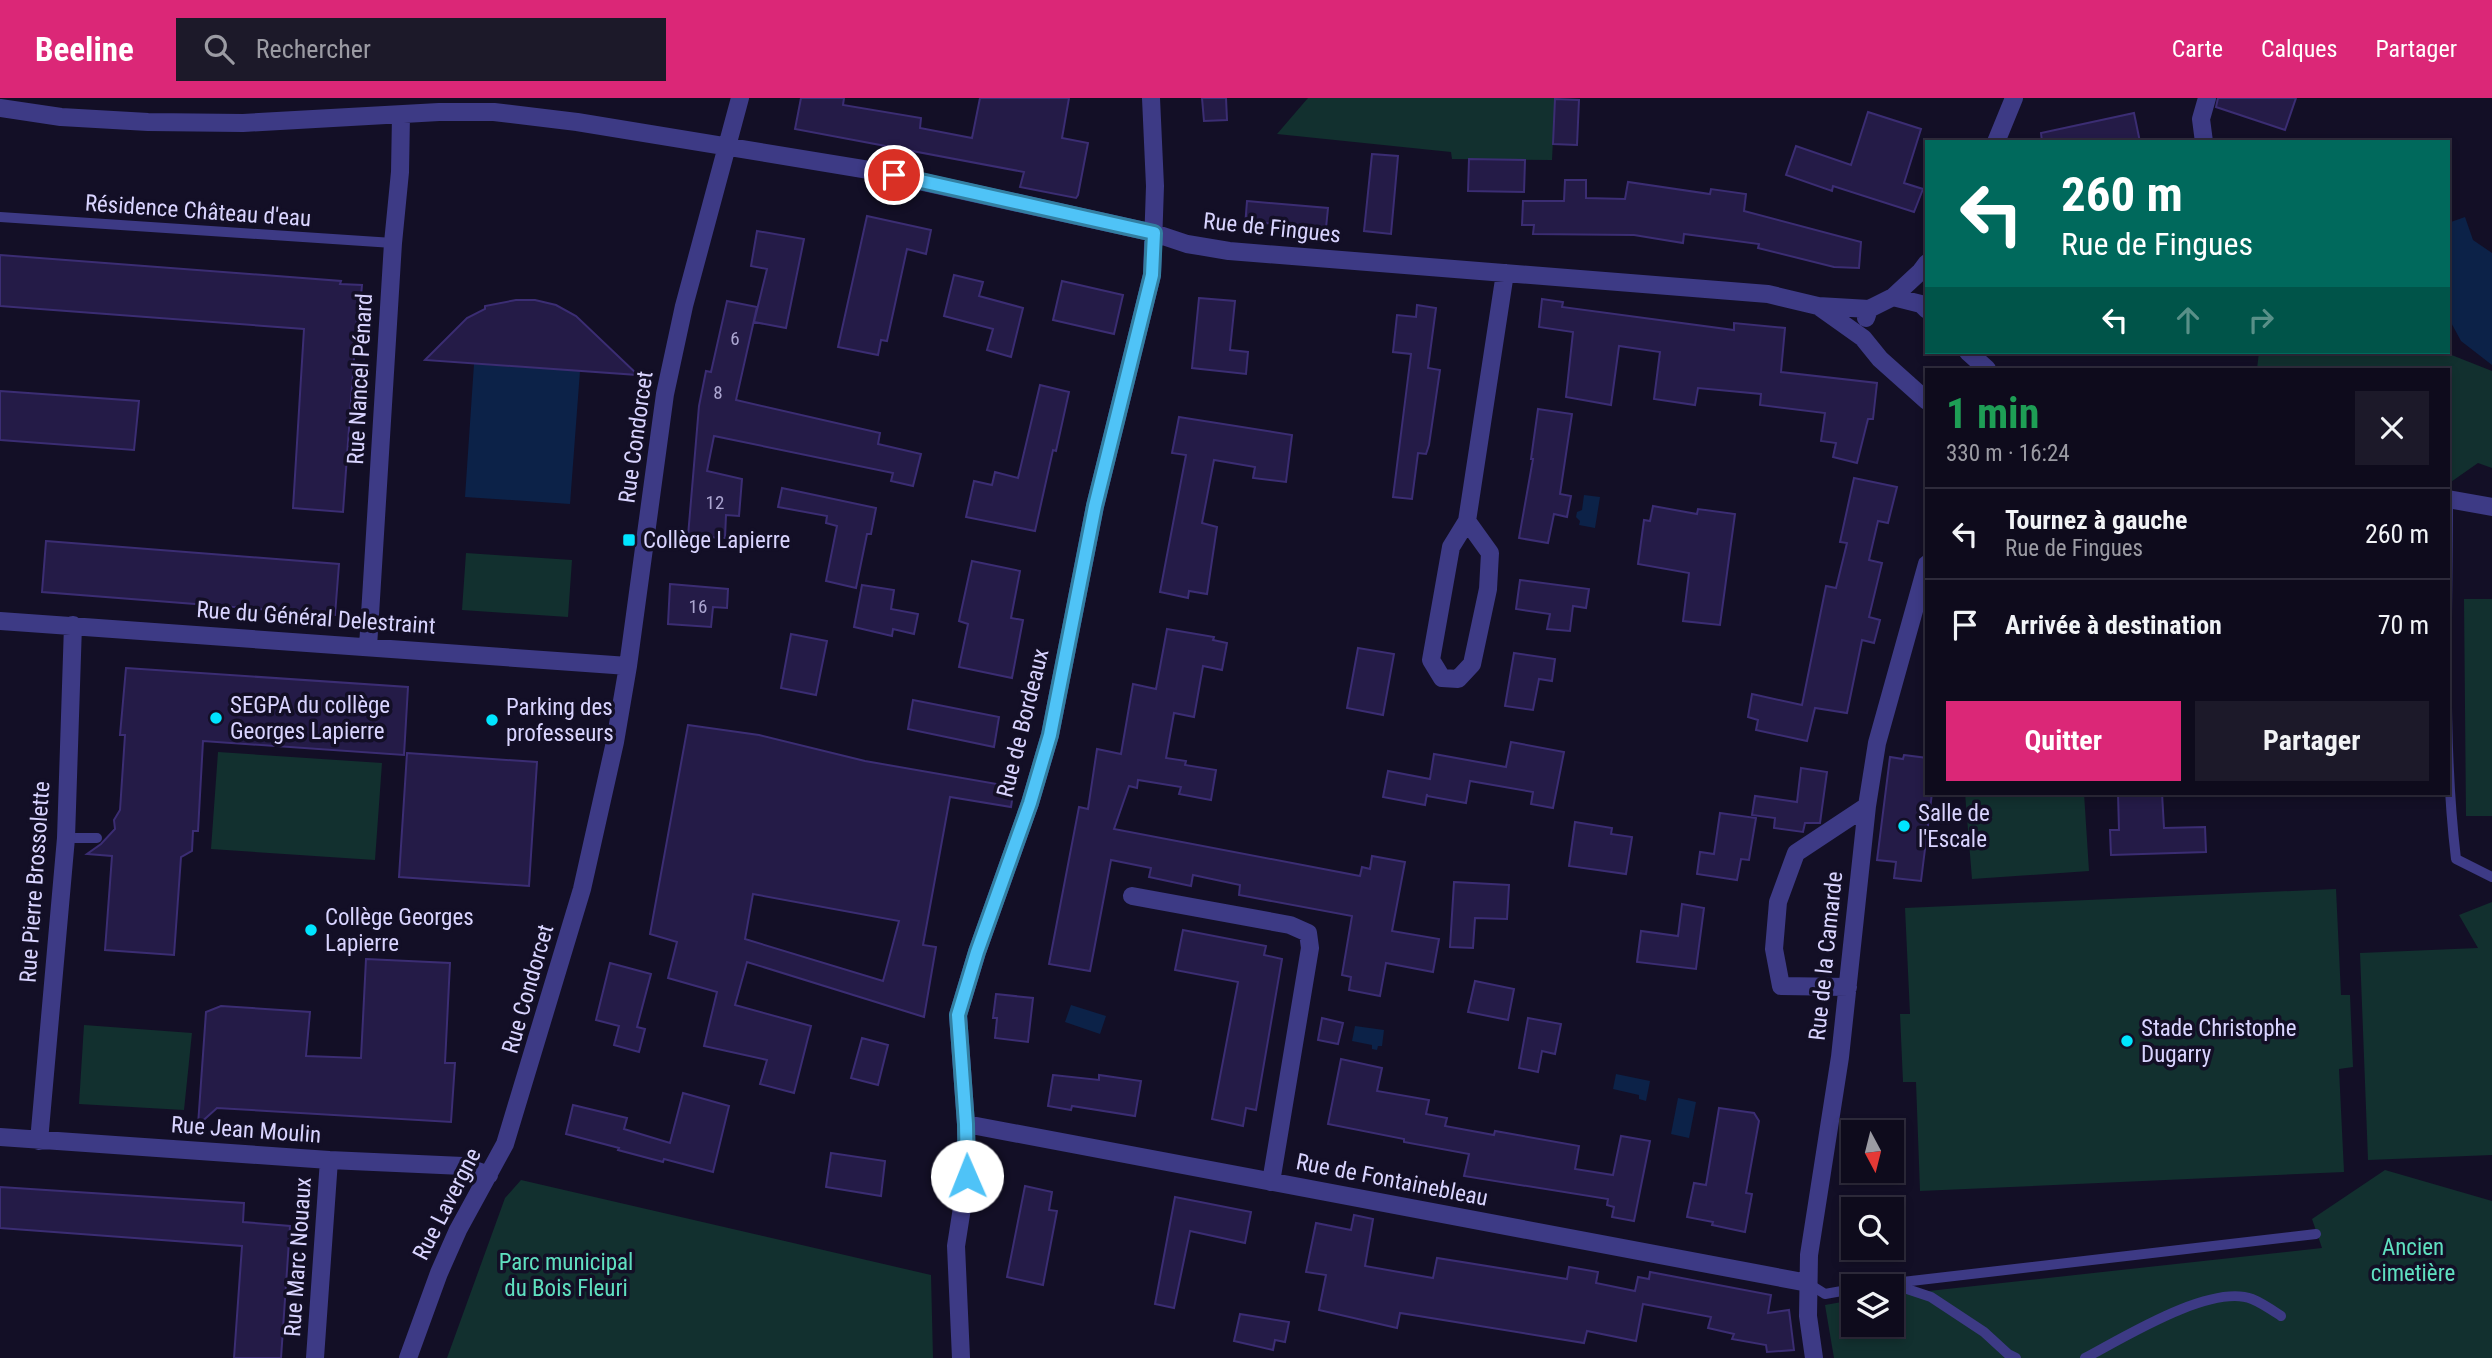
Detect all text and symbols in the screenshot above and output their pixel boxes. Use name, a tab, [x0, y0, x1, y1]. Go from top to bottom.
search box	[176, 18, 666, 81]
text: Beeline	[35, 30, 134, 69]
icon: search	[200, 30, 238, 68]
text: Rechercher	[256, 34, 371, 64]
text: Carte	[2172, 35, 2223, 63]
text: Calques	[2261, 35, 2337, 63]
text: Partager	[2375, 35, 2457, 63]
pin	[864, 145, 924, 205]
icon: arrive	[875, 156, 913, 194]
text: 260 m	[2061, 166, 2183, 223]
icon: left	[1946, 168, 2037, 259]
street label: Résidence Château d'eau	[84, 190, 312, 232]
street label: Rue de Fingues	[1202, 207, 1342, 249]
text: Rue de Fingues	[2061, 225, 2253, 263]
street label: Rue Nancel Pénard	[342, 293, 378, 465]
icon: left	[2096, 301, 2134, 339]
icon: ahead	[2169, 301, 2207, 339]
icon: right	[2242, 301, 2280, 339]
house number: 6	[730, 327, 740, 350]
street label: Rue Condorcet	[613, 369, 659, 505]
house number: 8	[713, 381, 723, 404]
text: 1 min	[1946, 389, 2039, 438]
button: close	[2355, 391, 2429, 465]
text: 330 m · 16:24	[1946, 440, 2070, 467]
house number: 12	[706, 491, 724, 514]
text: Tournez à gauche	[2005, 505, 2187, 535]
icon: left	[1946, 515, 1984, 553]
text: 260 m	[2365, 519, 2429, 549]
place label: Collège Lapierre	[643, 527, 790, 554]
marker: Collège Lapierre	[621, 532, 637, 548]
text: Rue de Fingues	[2005, 535, 2143, 562]
house number: 16	[689, 595, 707, 618]
street label: Rue du Général Delestraint	[196, 596, 436, 640]
icon: arrive	[1946, 606, 1984, 644]
text: Arrivée à destination	[2005, 610, 2222, 640]
text: 70 m	[2378, 610, 2429, 640]
street label: Rue de Bordeaux	[991, 646, 1055, 800]
place label: SEGPA du collège Georges Lapierre	[230, 692, 390, 745]
place label: Parking des professeurs	[506, 694, 614, 747]
button: Quitter	[1946, 701, 2181, 781]
button: Partager	[2195, 701, 2429, 781]
marker: SEGPA du collège Georges Lapierre	[208, 710, 224, 726]
marker: Parking des professeurs	[484, 712, 500, 728]
street label: Rue Pierre Brossolette	[14, 780, 56, 984]
place label: Salle de l'Escale	[1918, 800, 1990, 853]
marker: Salle de l'Escale	[1896, 818, 1912, 834]
street label: Rue de la Camarde	[1804, 870, 1848, 1042]
place label: Collège Georges Lapierre	[325, 904, 474, 957]
street label: Rue Condorcet	[497, 921, 559, 1057]
marker: Collège Georges Lapierre	[303, 922, 319, 938]
place label: Stade Christophe Dugarry	[2141, 1015, 2297, 1068]
marker: Stade Christophe Dugarry	[2119, 1033, 2135, 1049]
street label: Rue Jean Moulin	[170, 1111, 322, 1149]
north arrow	[1841, 1120, 1904, 1183]
map controls	[1841, 1120, 1904, 1337]
position arrow	[930, 1139, 1004, 1213]
street label: Rue Lavergne	[407, 1144, 487, 1264]
street label: Rue de Fontainebleau	[1294, 1148, 1490, 1212]
street label: Rue Marc Nouaux	[279, 1176, 317, 1338]
button: search	[1841, 1197, 1904, 1260]
park label: Ancien cimetière	[2371, 1234, 2455, 1287]
park label: Parc municipal du Bois Fleuri	[499, 1249, 633, 1302]
button: layers	[1841, 1274, 1904, 1337]

